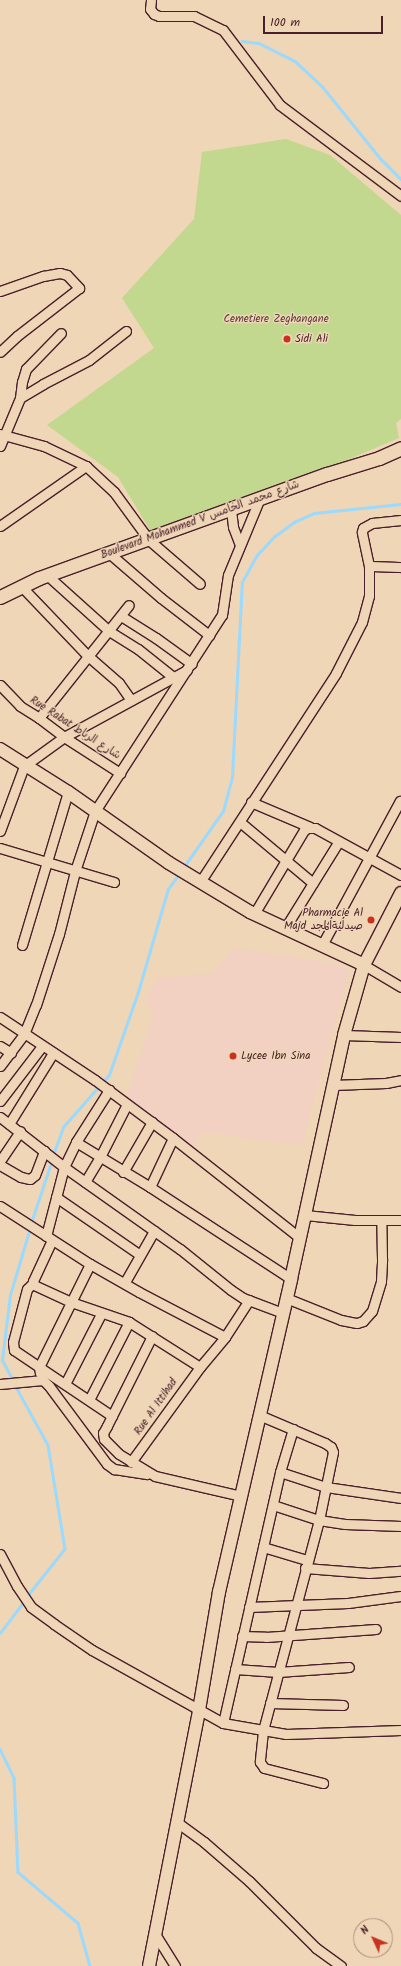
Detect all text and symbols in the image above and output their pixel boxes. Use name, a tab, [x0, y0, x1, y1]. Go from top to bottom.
scale bar	[265, 8, 385, 34]
text: 100 m	[270, 13, 300, 32]
park label: Cemetiere Zeghangane	[223, 312, 329, 326]
place label: Sidi Ali	[295, 332, 328, 346]
marker: Sidi Ali	[282, 334, 292, 344]
street label: Boulevard Mohammed V شارع محمد الخامس	[99, 478, 301, 562]
street label: Rue Rabat شارع الرباط	[27, 694, 123, 762]
place label: Pharmacie Al Majd صيدليةالمجد	[284, 907, 363, 933]
marker: Pharmacie Al Majd صيدليةالمجد	[366, 915, 376, 925]
place label: Lycee Ibn Sina	[241, 1049, 310, 1063]
marker: Lycee Ibn Sina	[228, 1051, 238, 1061]
street label: Rue Al Ittihad	[132, 1376, 180, 1438]
north arrow	[353, 1918, 393, 1958]
text: N	[356, 1922, 374, 1939]

